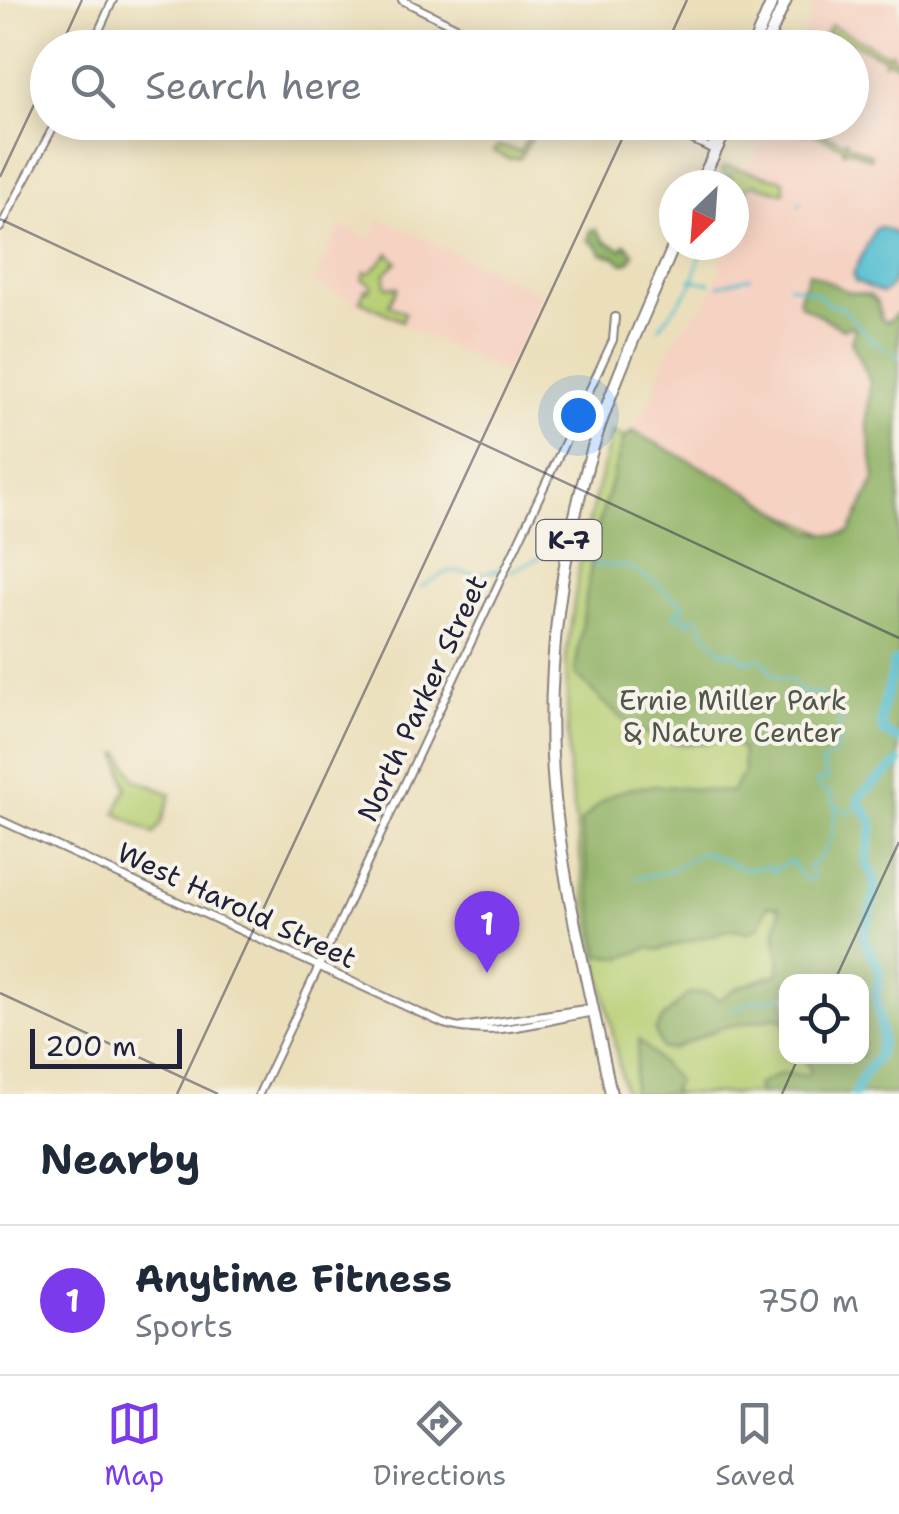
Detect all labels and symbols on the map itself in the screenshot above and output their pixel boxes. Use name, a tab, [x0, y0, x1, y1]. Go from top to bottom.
north arrow	[659, 170, 749, 260]
your location	[553, 390, 604, 441]
road number: K-7	[536, 520, 602, 560]
street label: North Parker Street	[348, 568, 496, 828]
park label: Ernie Miller Park & Nature Center	[619, 681, 847, 751]
street label: West Harold Street	[111, 833, 363, 977]
pin: 1	[454, 890, 520, 973]
scale bar	[30, 1024, 182, 1068]

